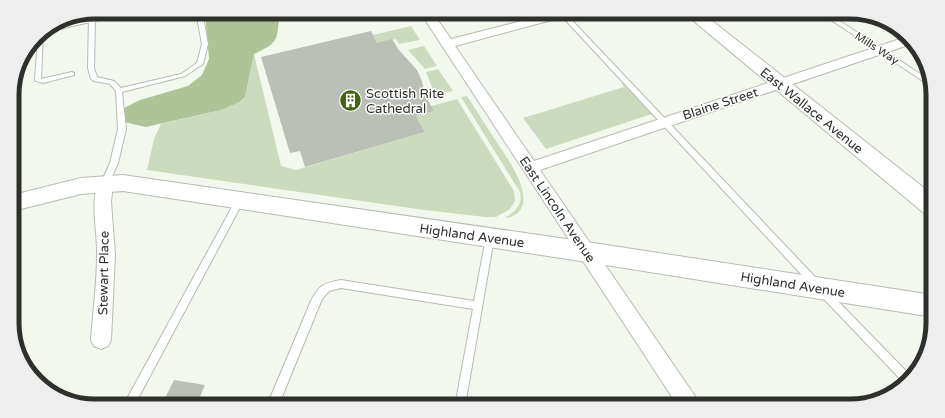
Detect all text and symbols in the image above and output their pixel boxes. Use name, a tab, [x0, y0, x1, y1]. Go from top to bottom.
street label: Mills Way	[852, 29, 901, 67]
street label: East Wallace Avenue	[757, 64, 866, 157]
street label: Blaine Street	[681, 84, 760, 124]
place label: Scottish Rite Cathedral	[366, 86, 444, 117]
building icon: Scottish Rite Cathedral	[338, 87, 364, 113]
street label: East Lincoln Avenue	[516, 153, 599, 266]
street label: Highland Avenue	[418, 221, 525, 251]
street label: Stewart Place	[95, 231, 113, 315]
street label: Highland Avenue	[739, 269, 846, 301]

